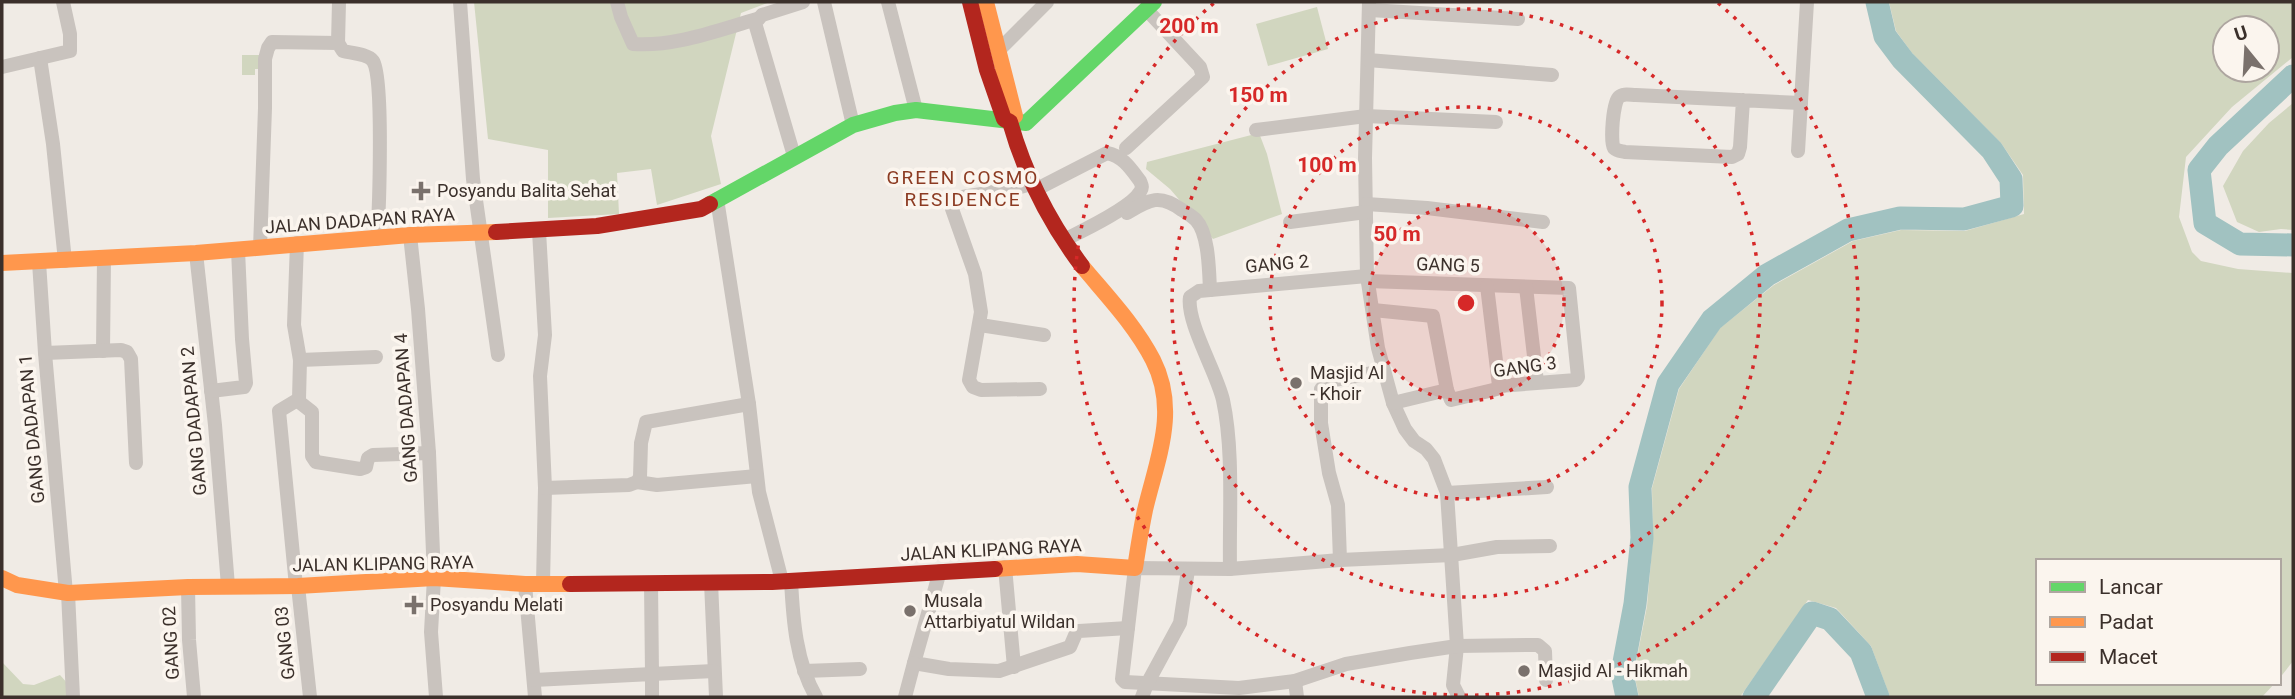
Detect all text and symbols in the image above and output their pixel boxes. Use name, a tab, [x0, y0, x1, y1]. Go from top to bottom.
text: 200 m	[1159, 14, 1219, 38]
north arrow	[2211, 14, 2281, 84]
text: U	[2231, 20, 2250, 46]
text: 150 m	[1228, 83, 1288, 107]
text: 100 m	[1297, 153, 1357, 177]
district label: GREEN COSMO RESIDENCE	[887, 166, 1039, 211]
place label: Posyandu Balita Sehat	[437, 180, 616, 201]
marker: Posyandu Balita Sehat	[411, 181, 431, 201]
street label: JALAN DADAPAN RAYA	[264, 203, 456, 238]
text: 50 m	[1373, 222, 1421, 246]
street label: GANG 2	[1244, 250, 1310, 277]
street label: GANG 5	[1416, 253, 1480, 276]
centre of rings	[1454, 291, 1478, 315]
street label: GANG DADAPAN 4	[390, 333, 421, 483]
street label: GANG DADAPAN 2	[177, 346, 210, 496]
street label: GANG 3	[1492, 352, 1558, 381]
street label: GANG DADAPAN 1	[15, 354, 48, 504]
place label: Masjid Al - Khoir	[1310, 362, 1384, 404]
marker: Masjid Al - Khoir	[1288, 375, 1304, 391]
street label: JALAN KLIPANG RAYA	[900, 534, 1082, 565]
street label: JALAN KLIPANG RAYA	[292, 551, 474, 576]
legend	[2036, 559, 2281, 685]
text: Lancar	[2099, 575, 2163, 599]
place label: Musala Attarbiyatul Wildan	[924, 590, 1075, 632]
place label: Posyandu Melati	[430, 594, 563, 615]
marker: Posyandu Melati	[404, 595, 424, 615]
marker: Musala Attarbiyatul Wildan	[902, 603, 918, 619]
street label: GANG 03	[270, 605, 299, 681]
street label: GANG 02	[158, 606, 183, 680]
text: Padat	[2099, 610, 2154, 634]
text: Macet	[2099, 645, 2158, 669]
place label: Masjid Al - Hikmah	[1538, 660, 1688, 681]
marker: Masjid Al - Hikmah	[1516, 663, 1532, 679]

